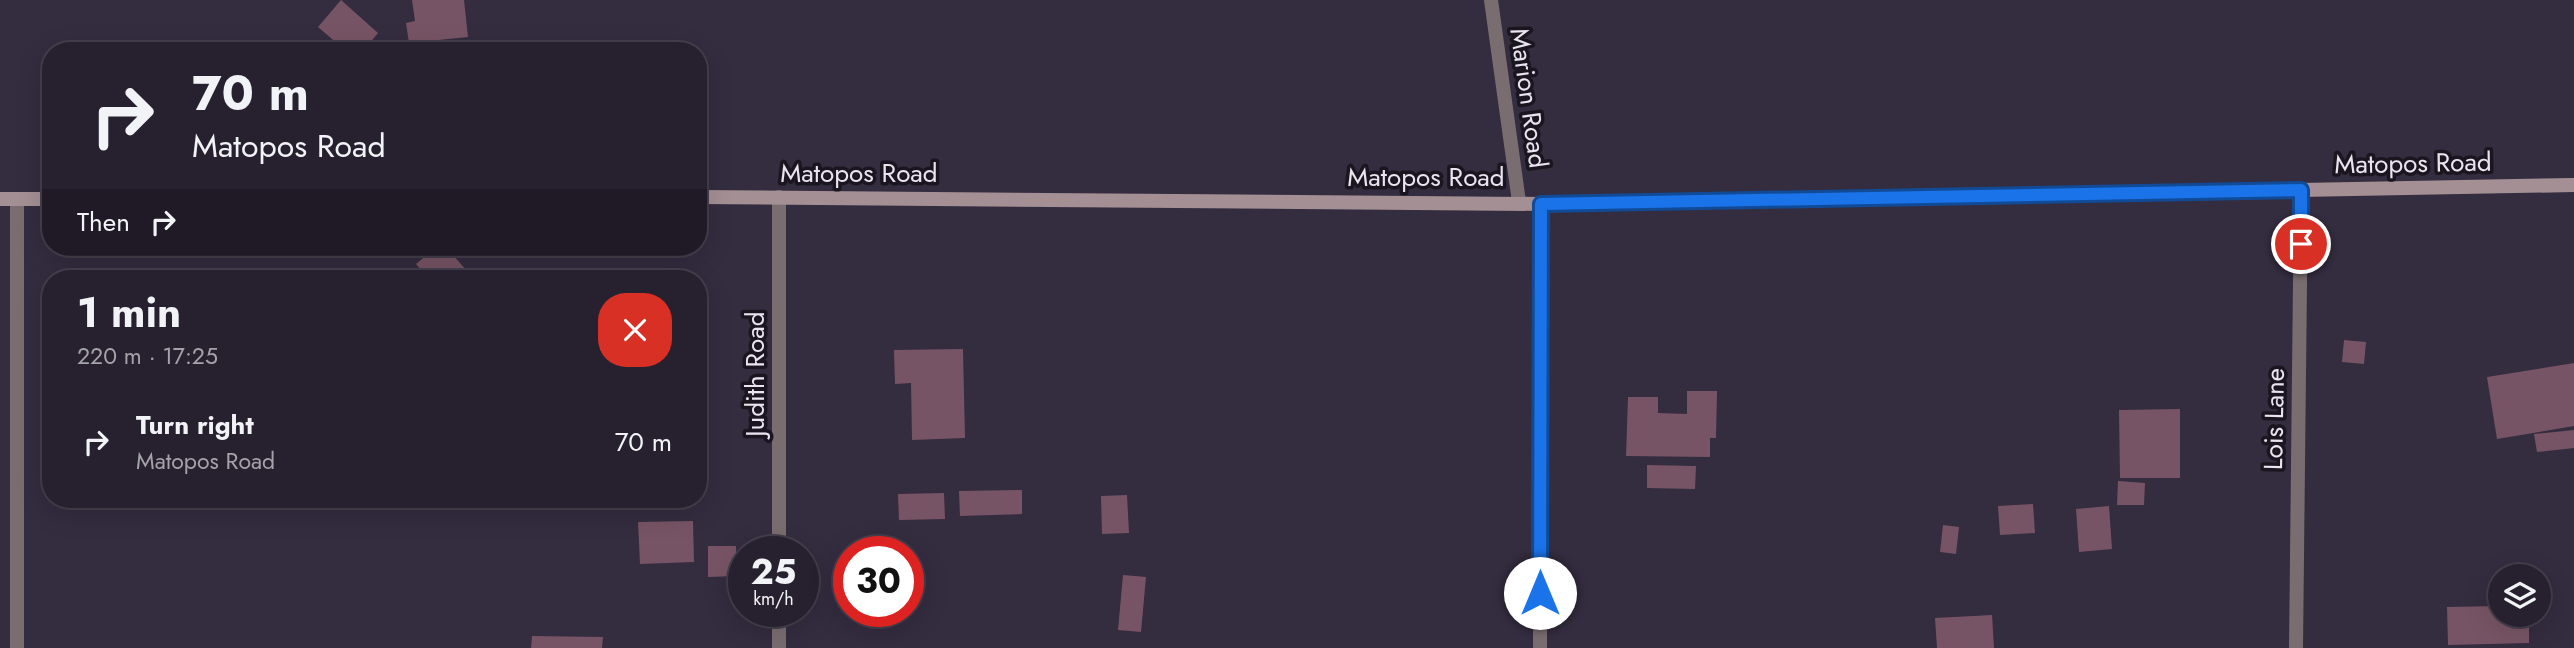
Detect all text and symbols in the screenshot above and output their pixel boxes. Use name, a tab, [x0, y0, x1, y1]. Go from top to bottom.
street label: Marion Road	[1500, 26, 1558, 170]
text: 70 m	[192, 58, 309, 128]
icon: right	[77, 70, 168, 161]
text: Matopos Road	[192, 123, 386, 169]
street label: Matopos Road	[2334, 143, 2492, 183]
street label: Matopos Road	[780, 154, 938, 192]
street label: Matopos Road	[1347, 158, 1505, 196]
text: Then	[77, 203, 130, 241]
icon: right	[144, 203, 182, 241]
pin	[2271, 214, 2331, 274]
icon: arrive	[2282, 225, 2320, 263]
text: 1 min	[77, 282, 181, 343]
button: close	[598, 293, 672, 367]
street label: Judith Road	[736, 311, 774, 440]
text: 220 m · 17:25	[77, 339, 218, 373]
street label: Lois Lane	[2254, 368, 2294, 470]
text: Turn right	[136, 406, 254, 444]
icon: right	[77, 423, 115, 461]
text: 70 m	[615, 423, 672, 461]
text: Matopos Road	[136, 444, 275, 478]
speed limit sign: 30	[833, 536, 924, 627]
text: 25	[751, 547, 796, 597]
position arrow	[1503, 556, 1577, 630]
map controls	[2488, 564, 2551, 627]
button: layers	[2488, 564, 2551, 627]
text: km/h	[753, 586, 794, 612]

